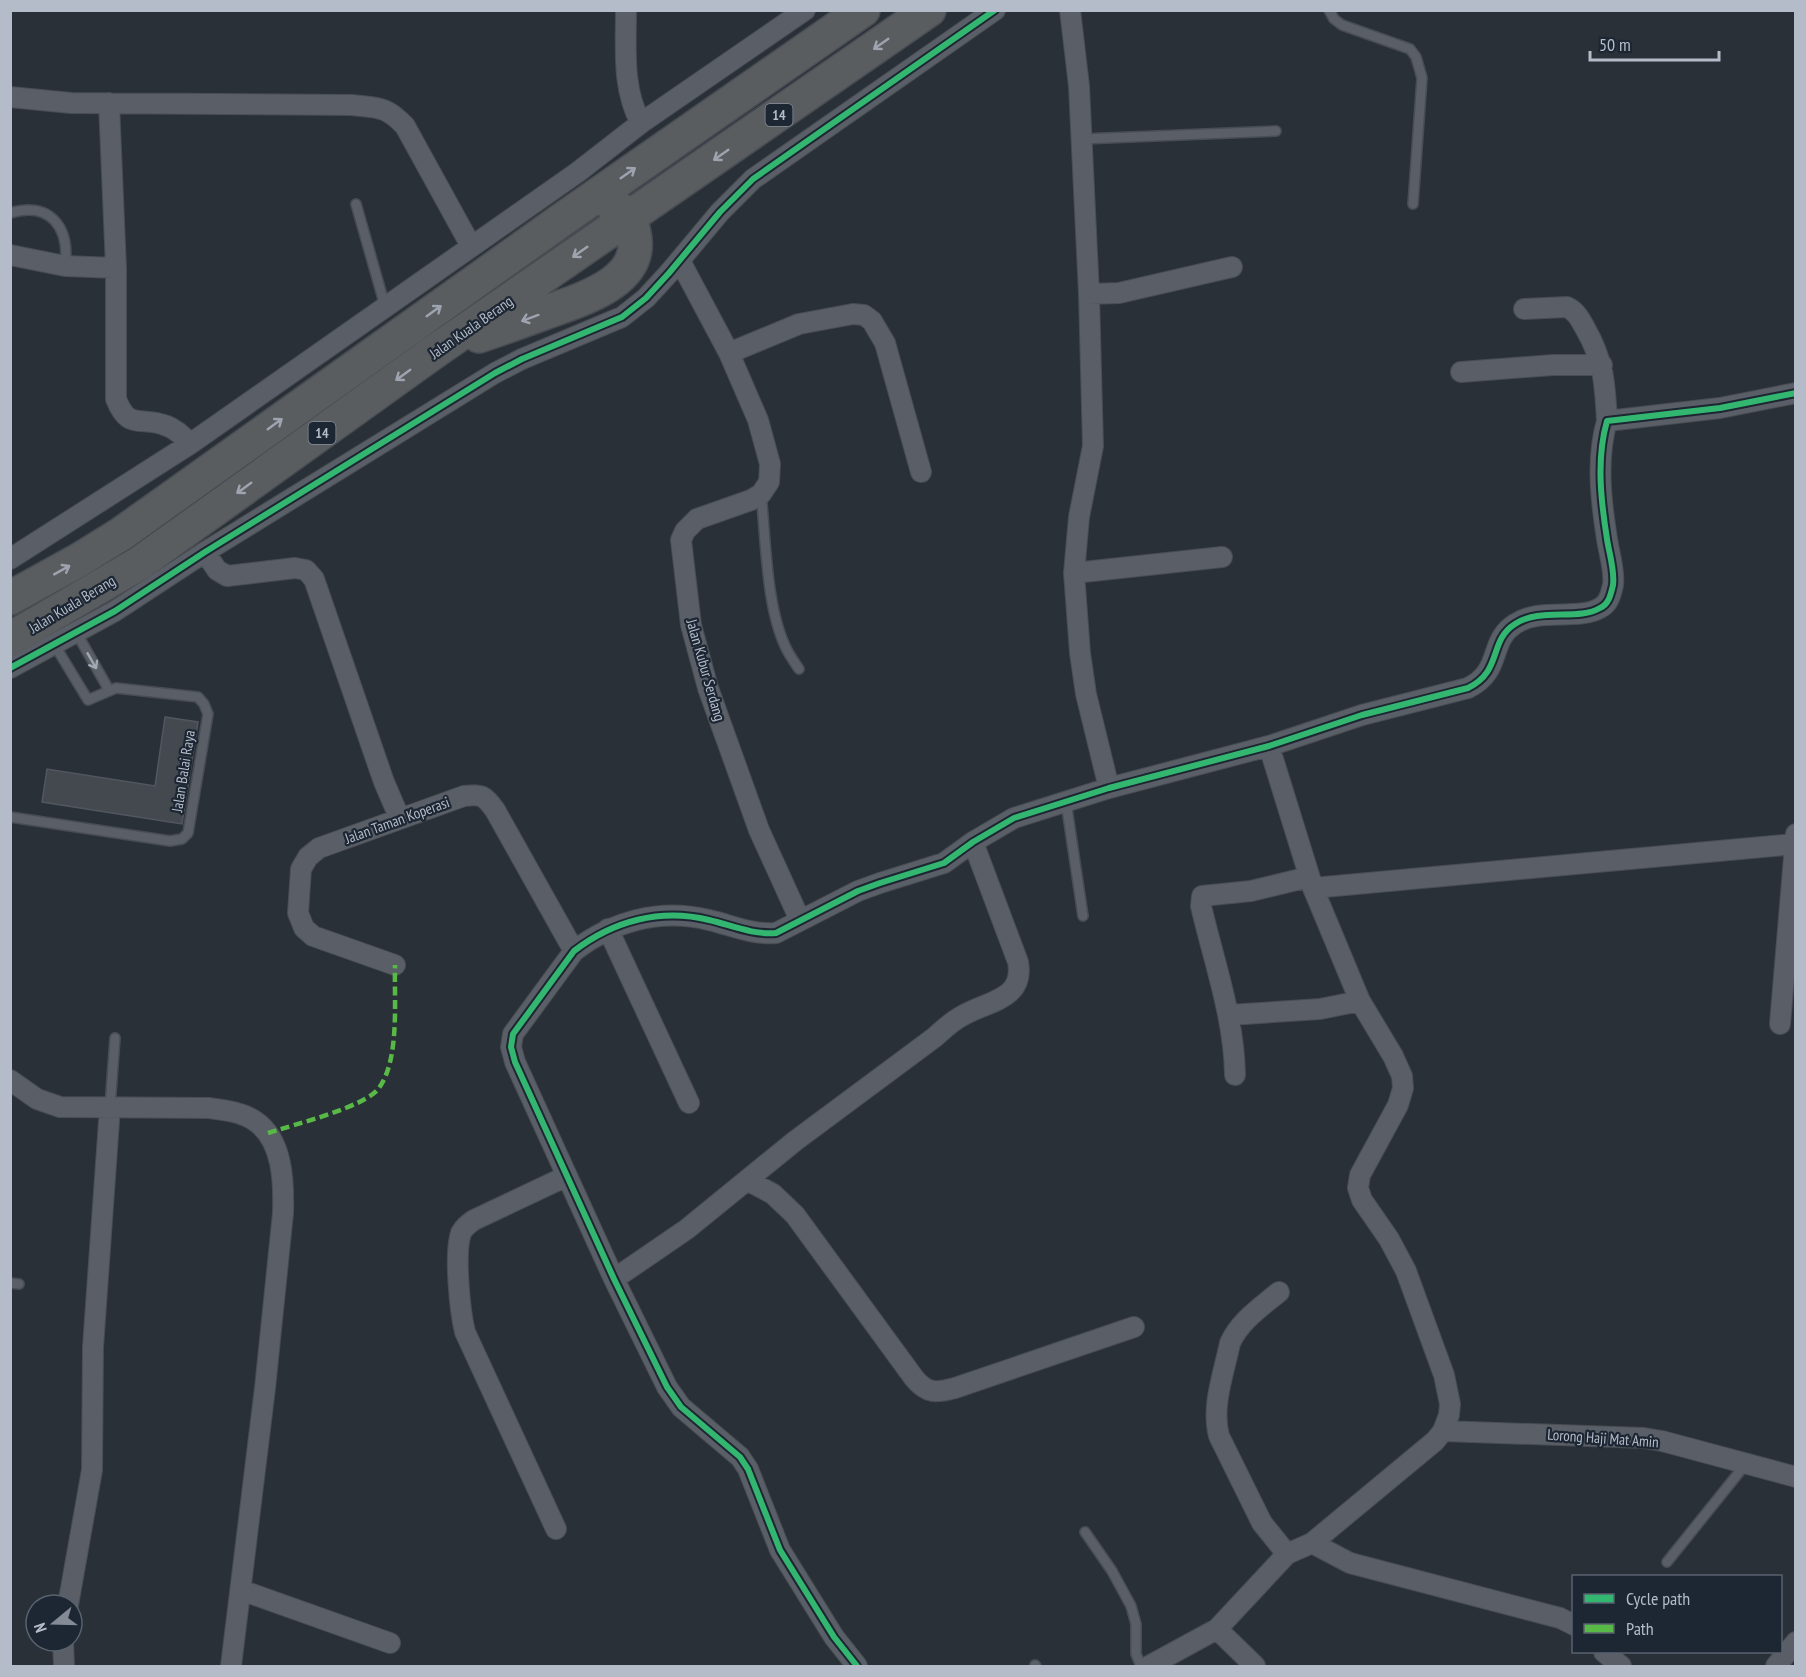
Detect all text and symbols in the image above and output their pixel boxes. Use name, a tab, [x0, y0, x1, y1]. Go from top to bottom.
scale bar	[1590, 24, 1719, 62]
text: 50 m	[1599, 33, 1631, 56]
one-way arrow	[873, 38, 890, 50]
road number: 14	[766, 104, 792, 126]
one-way arrow	[713, 149, 729, 161]
one-way arrow	[619, 167, 636, 179]
one-way arrow	[573, 246, 589, 258]
street label: Jalan Kuala Berang	[425, 291, 516, 363]
one-way arrow	[425, 305, 441, 317]
one-way arrow	[521, 313, 540, 324]
one-way arrow	[395, 369, 411, 381]
one-way arrow	[266, 418, 282, 430]
road number: 14	[308, 422, 336, 444]
one-way arrow	[237, 482, 253, 494]
one-way arrow	[53, 563, 70, 575]
street label: Jalan Kuala Berang	[24, 571, 119, 638]
street label: Jalan Kubur Serdang	[682, 616, 730, 723]
one-way arrow	[87, 652, 98, 670]
street label: Jalan Balai Raya	[167, 729, 199, 814]
street label: Jalan Taman Koperasi	[341, 792, 452, 848]
street label: Lorong Haji Mat Amin	[1547, 1425, 1659, 1451]
legend	[1572, 1575, 1782, 1653]
text: Cycle path	[1626, 1587, 1690, 1610]
north arrow	[24, 1593, 84, 1653]
text: Path	[1626, 1617, 1654, 1640]
text: N	[29, 1621, 51, 1635]

